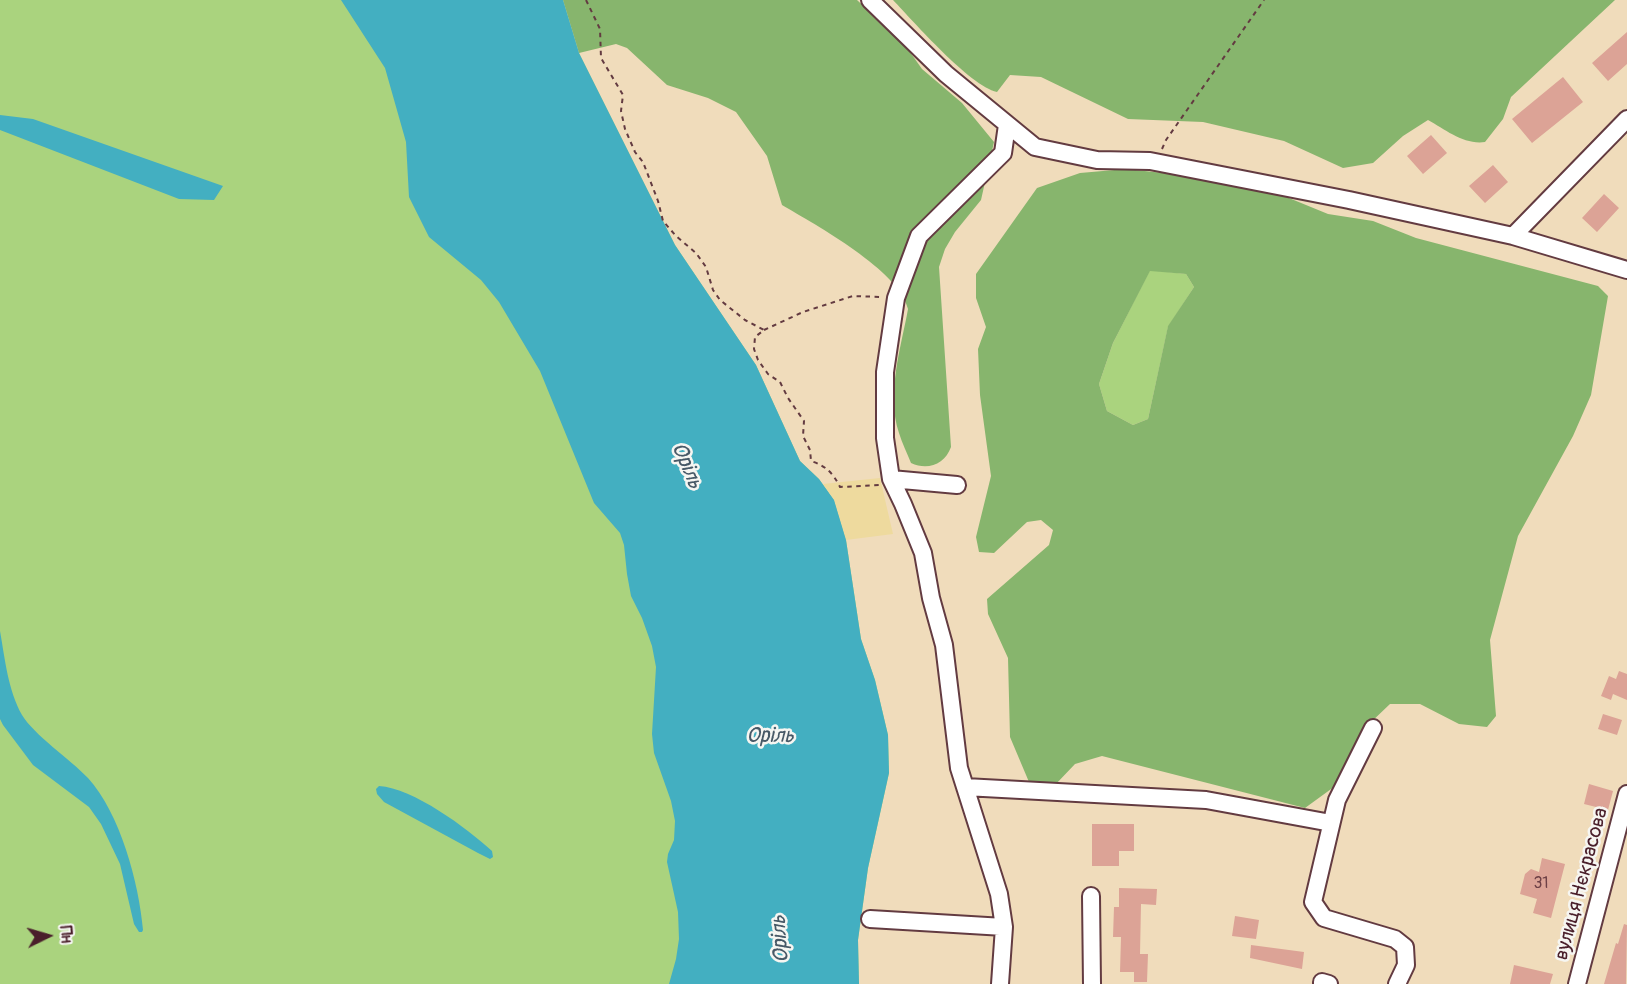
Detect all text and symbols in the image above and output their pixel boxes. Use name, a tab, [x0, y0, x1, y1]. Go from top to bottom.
water label: Оріль	[665, 439, 707, 493]
water label: Орiль	[746, 724, 794, 750]
street label: вулиця Нєкрасова	[1550, 805, 1614, 963]
house number: 31	[1533, 874, 1549, 894]
north arrow	[18, 906, 78, 966]
water label: Оріль	[767, 914, 795, 964]
text: Пн	[55, 925, 77, 944]

